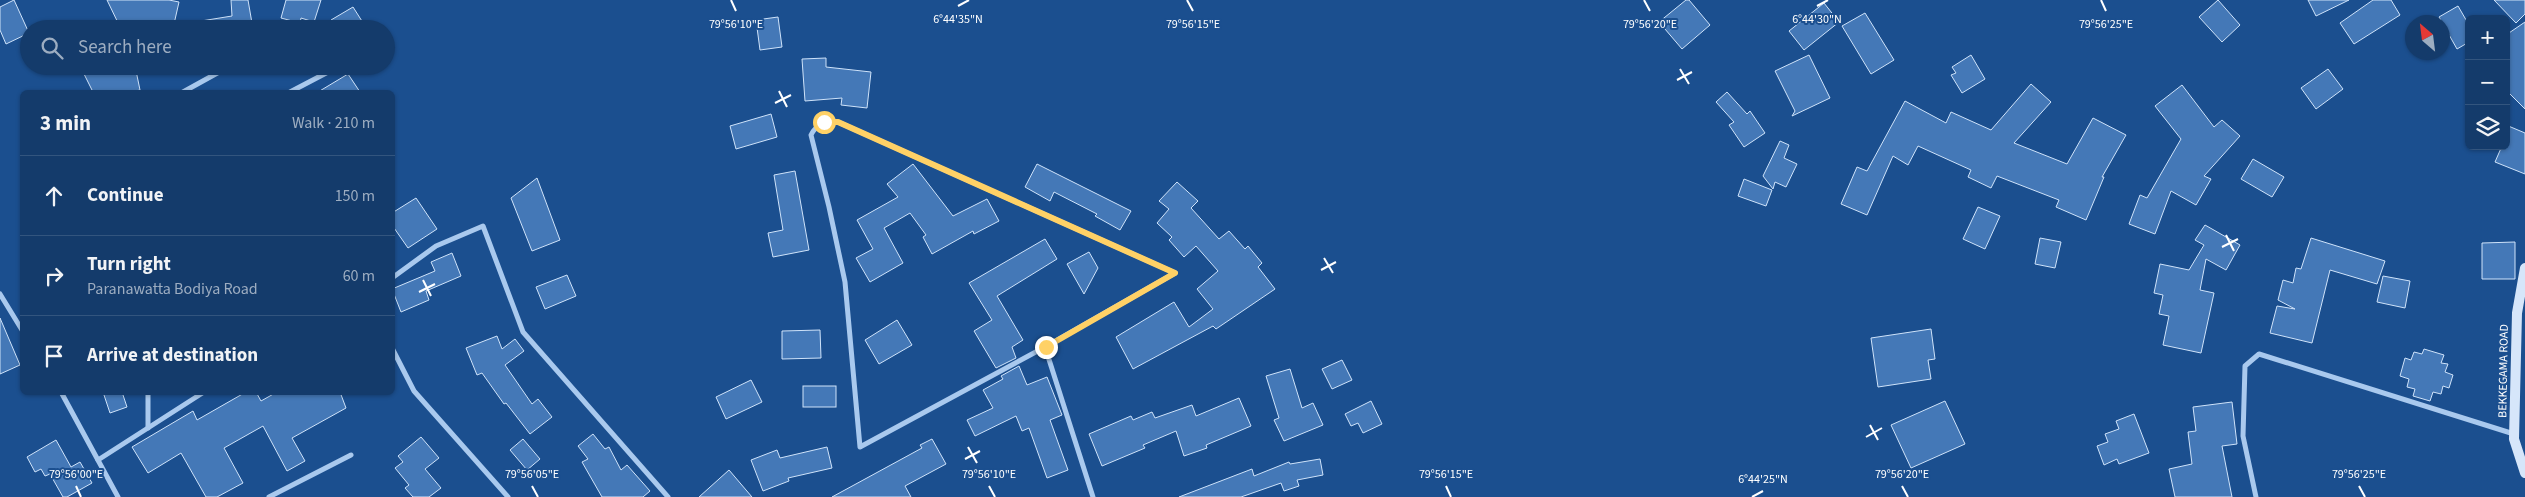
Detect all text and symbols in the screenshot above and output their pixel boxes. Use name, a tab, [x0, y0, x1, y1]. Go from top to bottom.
text: 6°44'35"N	[933, 11, 983, 28]
text: 6°44'30"N	[1792, 11, 1842, 28]
north arrow	[2405, 15, 2450, 60]
map controls	[2465, 15, 2510, 150]
button: +	[2465, 15, 2510, 60]
text: 79°56'10"E	[709, 16, 763, 33]
text: 79°56'15"E	[1166, 16, 1220, 33]
text: 79°56'20"E	[1623, 16, 1677, 33]
text: 79°56'25"E	[2079, 16, 2133, 33]
search box	[20, 20, 395, 75]
icon: search	[38, 34, 66, 62]
text: Search here	[78, 34, 172, 61]
button: −	[2465, 60, 2510, 105]
button: layers	[2465, 105, 2510, 150]
text: 3 min	[40, 108, 91, 138]
route start	[813, 111, 836, 134]
text: Walk · 210 m	[292, 112, 375, 134]
icon: ahead	[40, 182, 68, 210]
text: Continue	[87, 182, 164, 209]
text: 150 m	[335, 185, 375, 207]
text: Turn right	[87, 251, 171, 278]
icon: right	[40, 262, 68, 290]
text: 60 m	[343, 265, 375, 287]
text: Paranawatta Bodiya Road	[87, 278, 258, 300]
street label: BEKKEGAMA ROAD	[2494, 324, 2513, 418]
route end	[1035, 336, 1058, 359]
icon: arrive	[40, 342, 68, 370]
text: Arrive at destination	[87, 342, 258, 369]
text: 79°56'00"E	[49, 466, 103, 483]
text: 79°56'05"E	[505, 466, 559, 483]
text: 79°56'10"E	[962, 466, 1016, 483]
text: 79°56'15"E	[1419, 466, 1473, 483]
text: 79°56'20"E	[1875, 466, 1929, 483]
text: 79°56'25"E	[2332, 466, 2386, 483]
text: 6°44'25"N	[1738, 471, 1788, 488]

